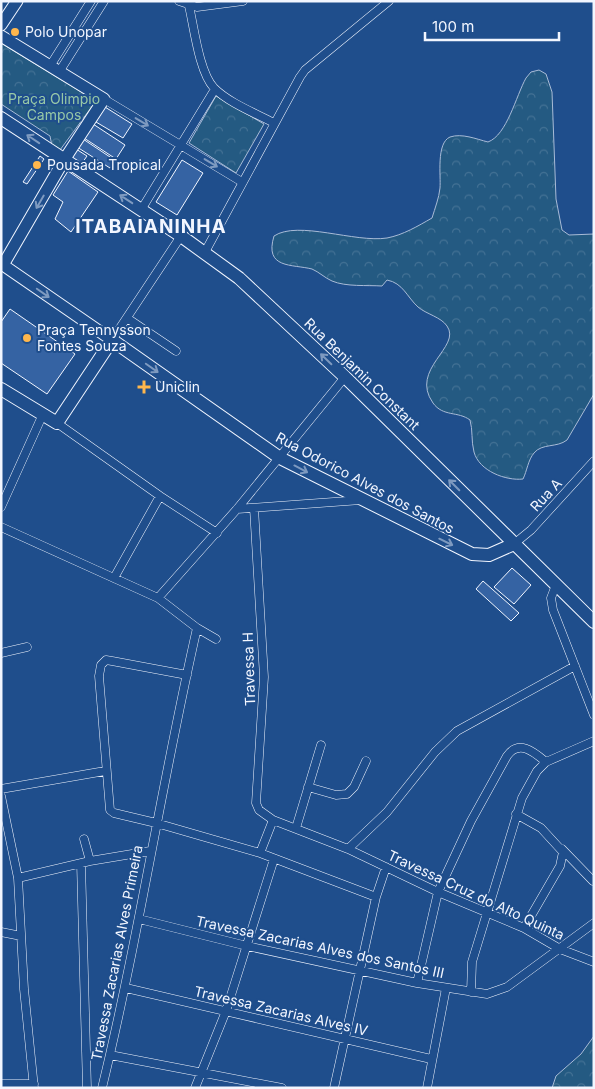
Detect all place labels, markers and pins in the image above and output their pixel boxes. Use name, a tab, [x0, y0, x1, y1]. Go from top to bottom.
place label: Polo Unopar	[25, 23, 107, 40]
marker: Polo Unopar	[9, 26, 21, 38]
place label: Pousada Tropical	[47, 156, 161, 173]
marker: Pousada Tropical	[31, 159, 43, 171]
place label: Praça Tennysson Fontes Souza	[37, 321, 151, 354]
marker: Praça Tennysson Fontes Souza	[21, 332, 33, 344]
place label: Uniclin	[155, 378, 200, 395]
marker: Uniclin	[137, 380, 151, 394]

